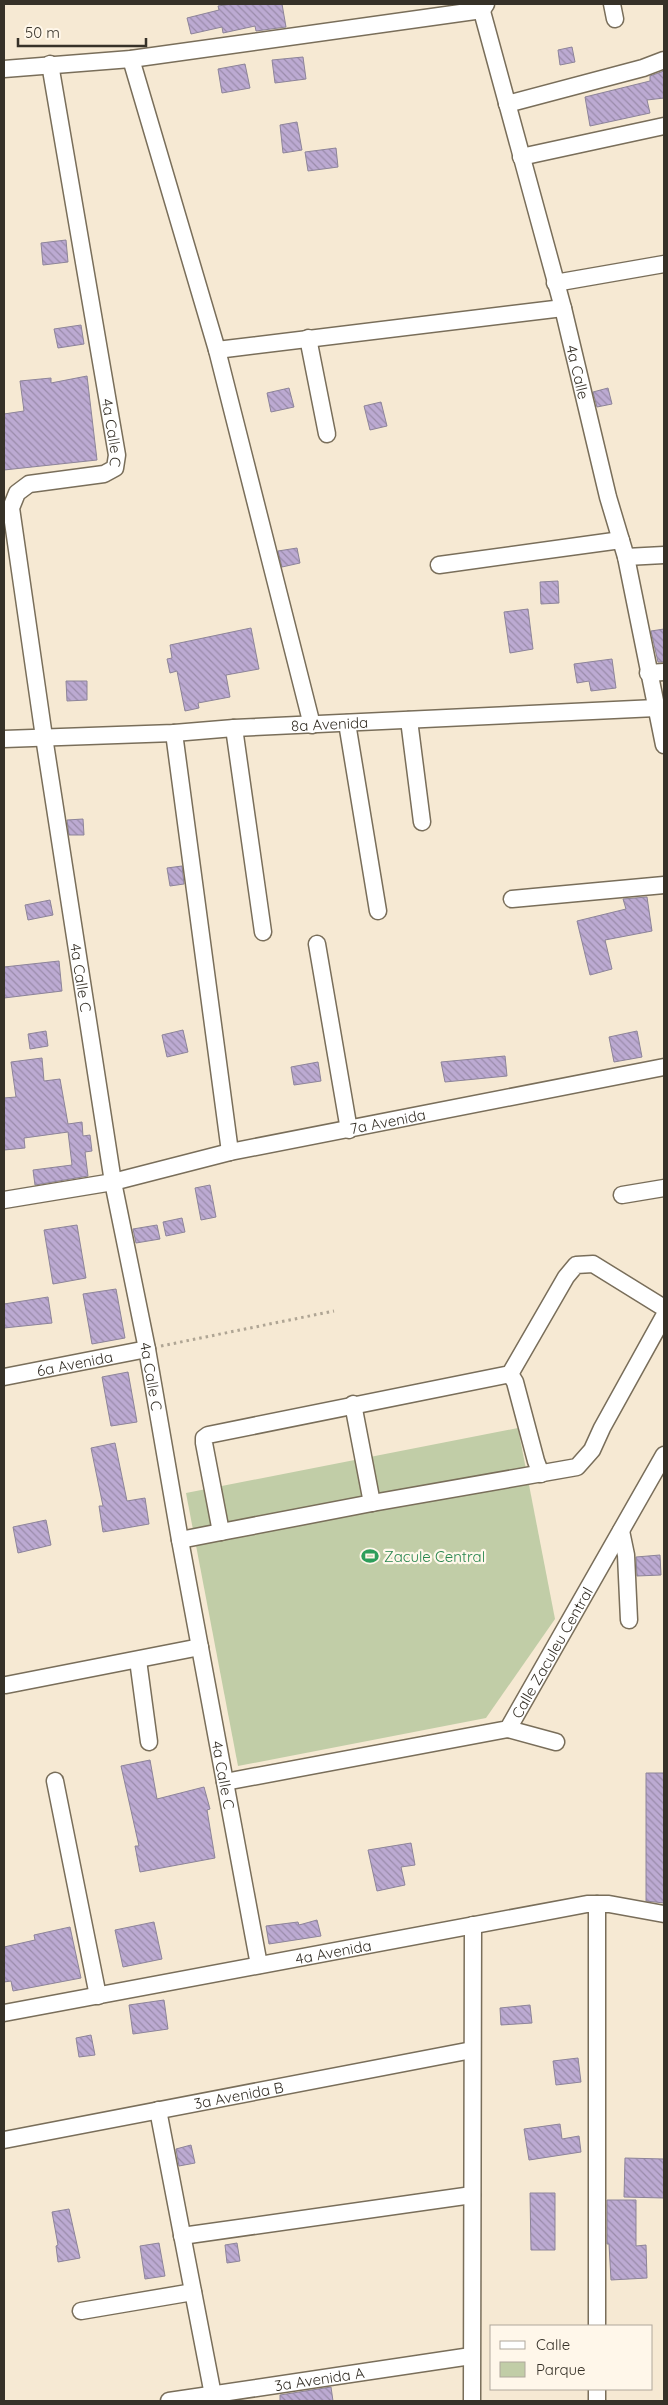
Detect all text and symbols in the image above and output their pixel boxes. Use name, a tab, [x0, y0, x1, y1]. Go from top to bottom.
scale bar	[18, 15, 145, 47]
text: 50 m	[25, 23, 60, 42]
street label: 4a Calle	[563, 343, 594, 401]
street label: 4a Calle C	[98, 397, 127, 468]
street label: 8a Avenida	[291, 712, 369, 735]
street label: 4a Calle C	[67, 942, 96, 1013]
street label: 7a Avenida	[348, 1104, 427, 1138]
street label: 4a Calle C	[136, 1340, 167, 1412]
street label: 6a Avenida	[35, 1346, 114, 1380]
sports icon: Zacule Central	[360, 1546, 380, 1566]
place label: Zacule Central	[384, 1547, 485, 1566]
street label: Calle Zaculeu Central	[507, 1583, 596, 1721]
street label: 4a Calle C	[208, 1739, 239, 1811]
street label: 4a Avenida	[294, 1935, 373, 1968]
street label: 3a Avenida B	[192, 2077, 285, 2113]
legend	[490, 2325, 653, 2390]
text: Calle	[536, 2335, 570, 2354]
text: Parque	[536, 2360, 586, 2379]
street label: 3a Avenida A	[273, 2362, 366, 2395]

